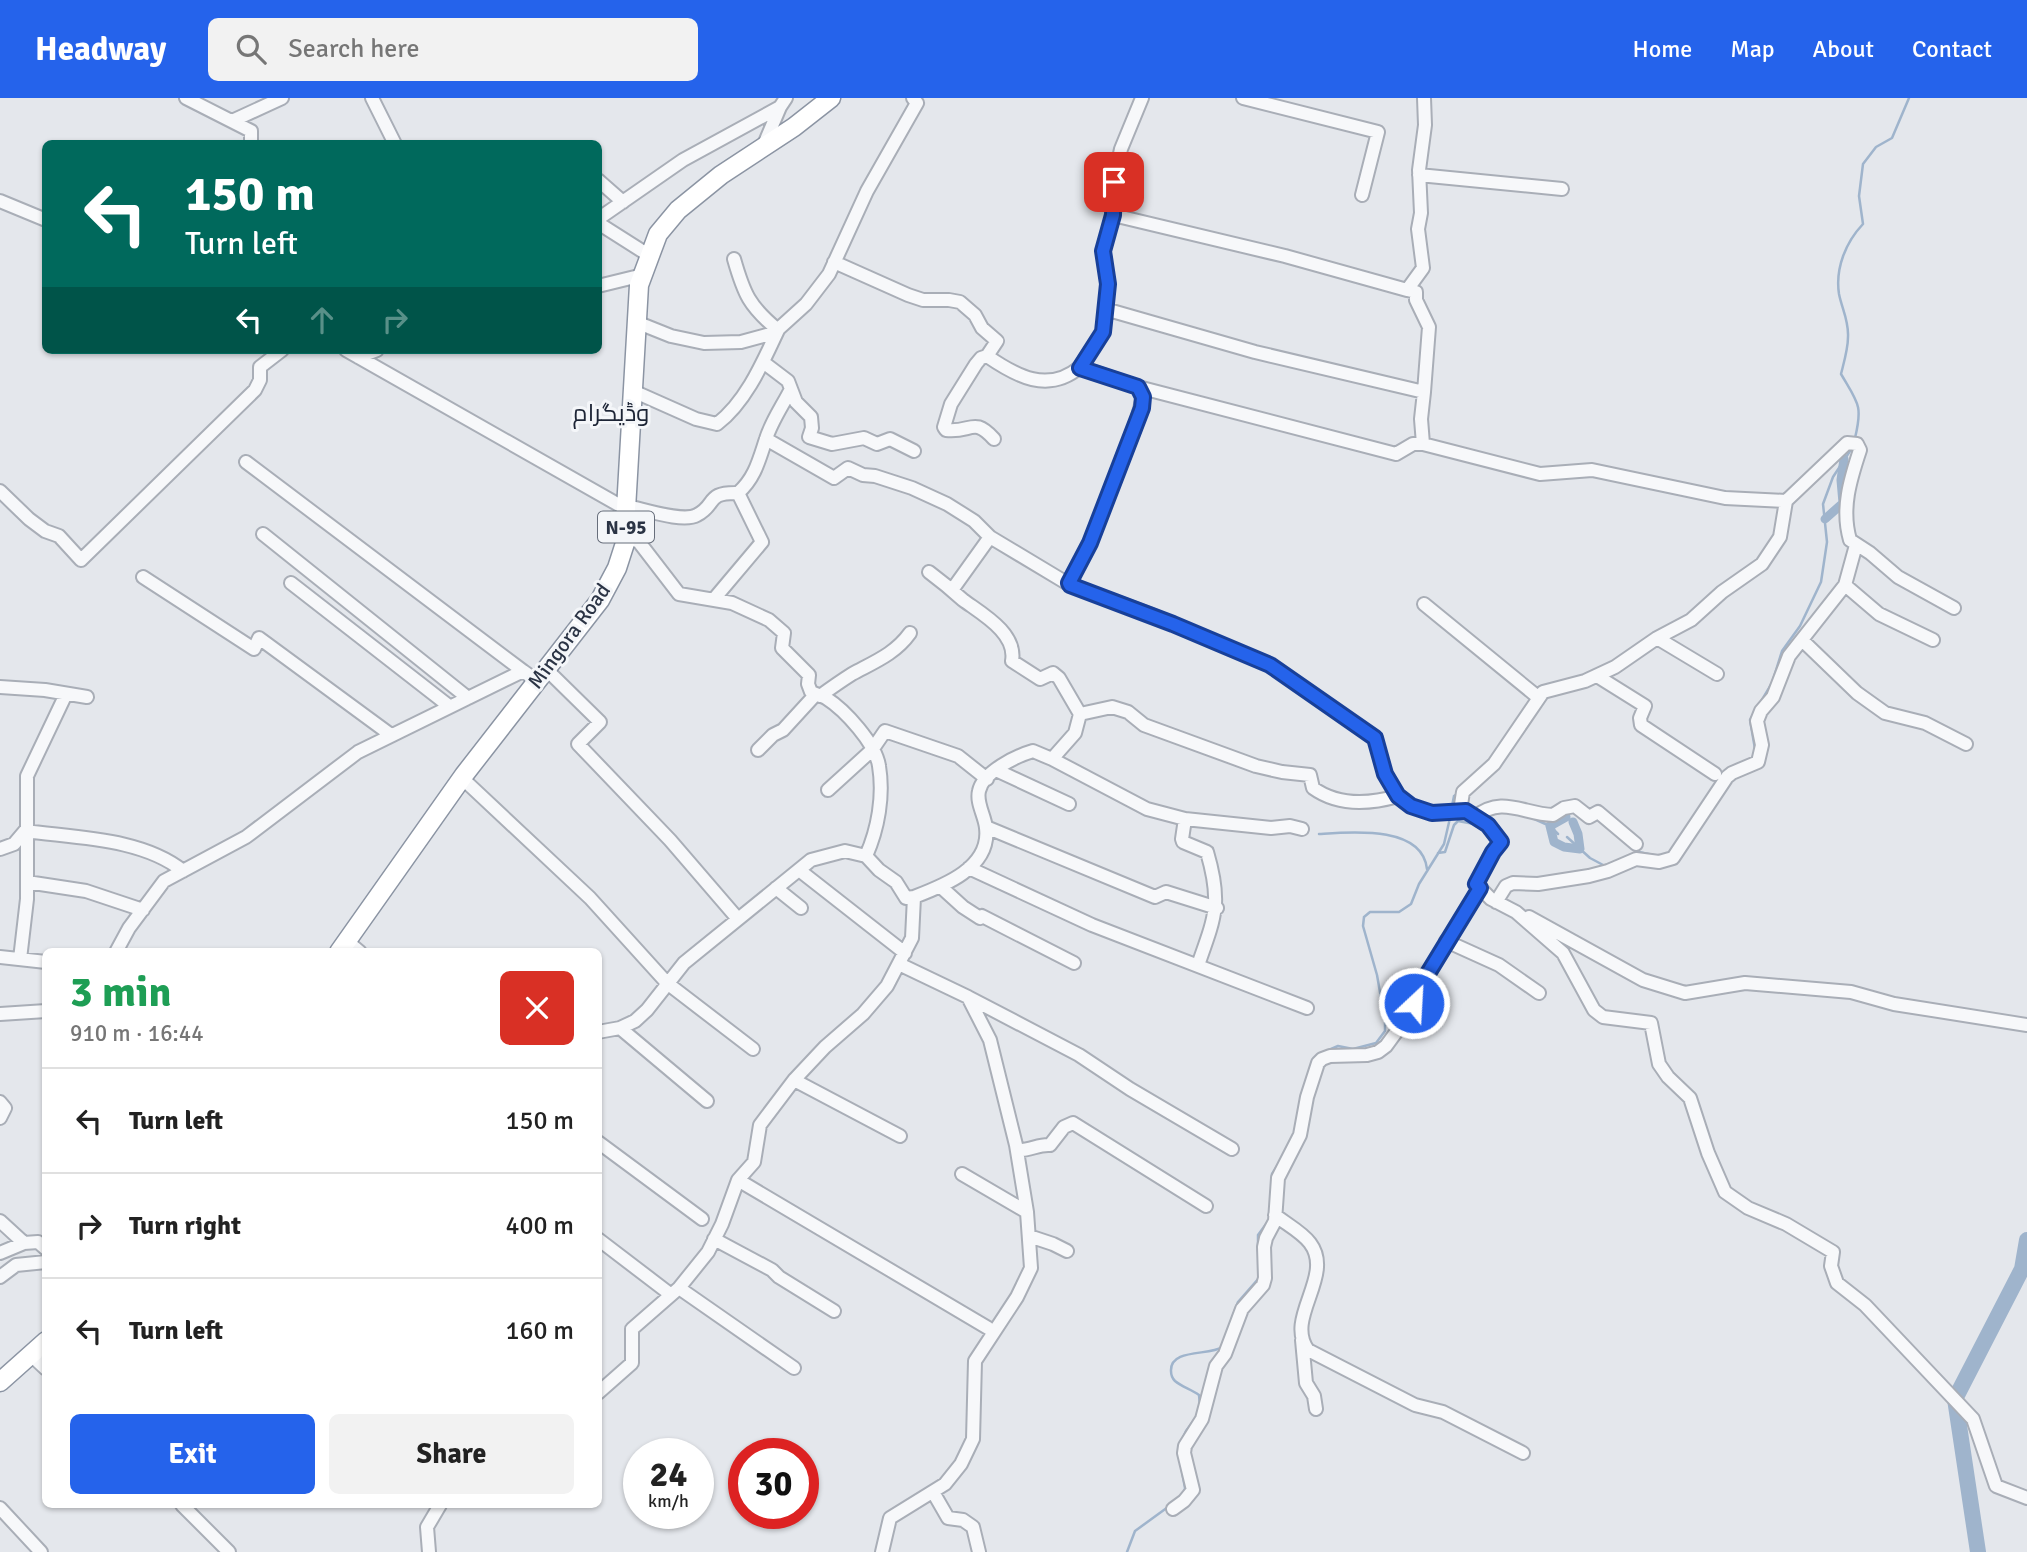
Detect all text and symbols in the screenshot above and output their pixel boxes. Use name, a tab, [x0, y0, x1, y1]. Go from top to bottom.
search box	[208, 18, 698, 81]
text: Headway	[35, 29, 166, 70]
icon: search	[232, 30, 270, 68]
text: Search here	[288, 33, 419, 65]
text: Home	[1632, 34, 1692, 64]
text: Map	[1730, 34, 1775, 64]
text: About	[1813, 34, 1874, 64]
text: Contact	[1912, 34, 1992, 64]
pin	[1084, 152, 1144, 212]
icon: arrive	[1095, 163, 1133, 201]
text: 150 m	[185, 164, 315, 224]
icon: left	[70, 168, 161, 259]
text: Turn left	[185, 224, 298, 263]
icon: left	[230, 301, 268, 339]
icon: ahead	[303, 301, 341, 339]
icon: right	[376, 301, 414, 339]
district label: وڈیگرام	[573, 398, 649, 429]
road number: N-95	[598, 512, 654, 542]
street label: Mingora Road	[522, 578, 616, 694]
position arrow	[1377, 966, 1451, 1040]
text: 3 min	[70, 967, 171, 1018]
button: close	[500, 971, 574, 1045]
text: 910 m · 16:44	[70, 1019, 204, 1048]
icon: left	[70, 1102, 108, 1140]
text: Turn left	[129, 1105, 223, 1137]
text: 150 m	[505, 1105, 574, 1137]
icon: right	[70, 1207, 108, 1245]
text: Turn right	[129, 1210, 241, 1242]
text: 400 m	[505, 1210, 574, 1242]
icon: left	[70, 1312, 108, 1350]
text: Turn left	[129, 1315, 223, 1347]
text: 160 m	[505, 1315, 574, 1347]
button: Exit	[70, 1414, 315, 1494]
button: Share	[329, 1414, 574, 1494]
speed limit sign: 30	[728, 1438, 819, 1529]
text: 24	[650, 1453, 687, 1496]
text: km/h	[648, 1490, 689, 1512]

